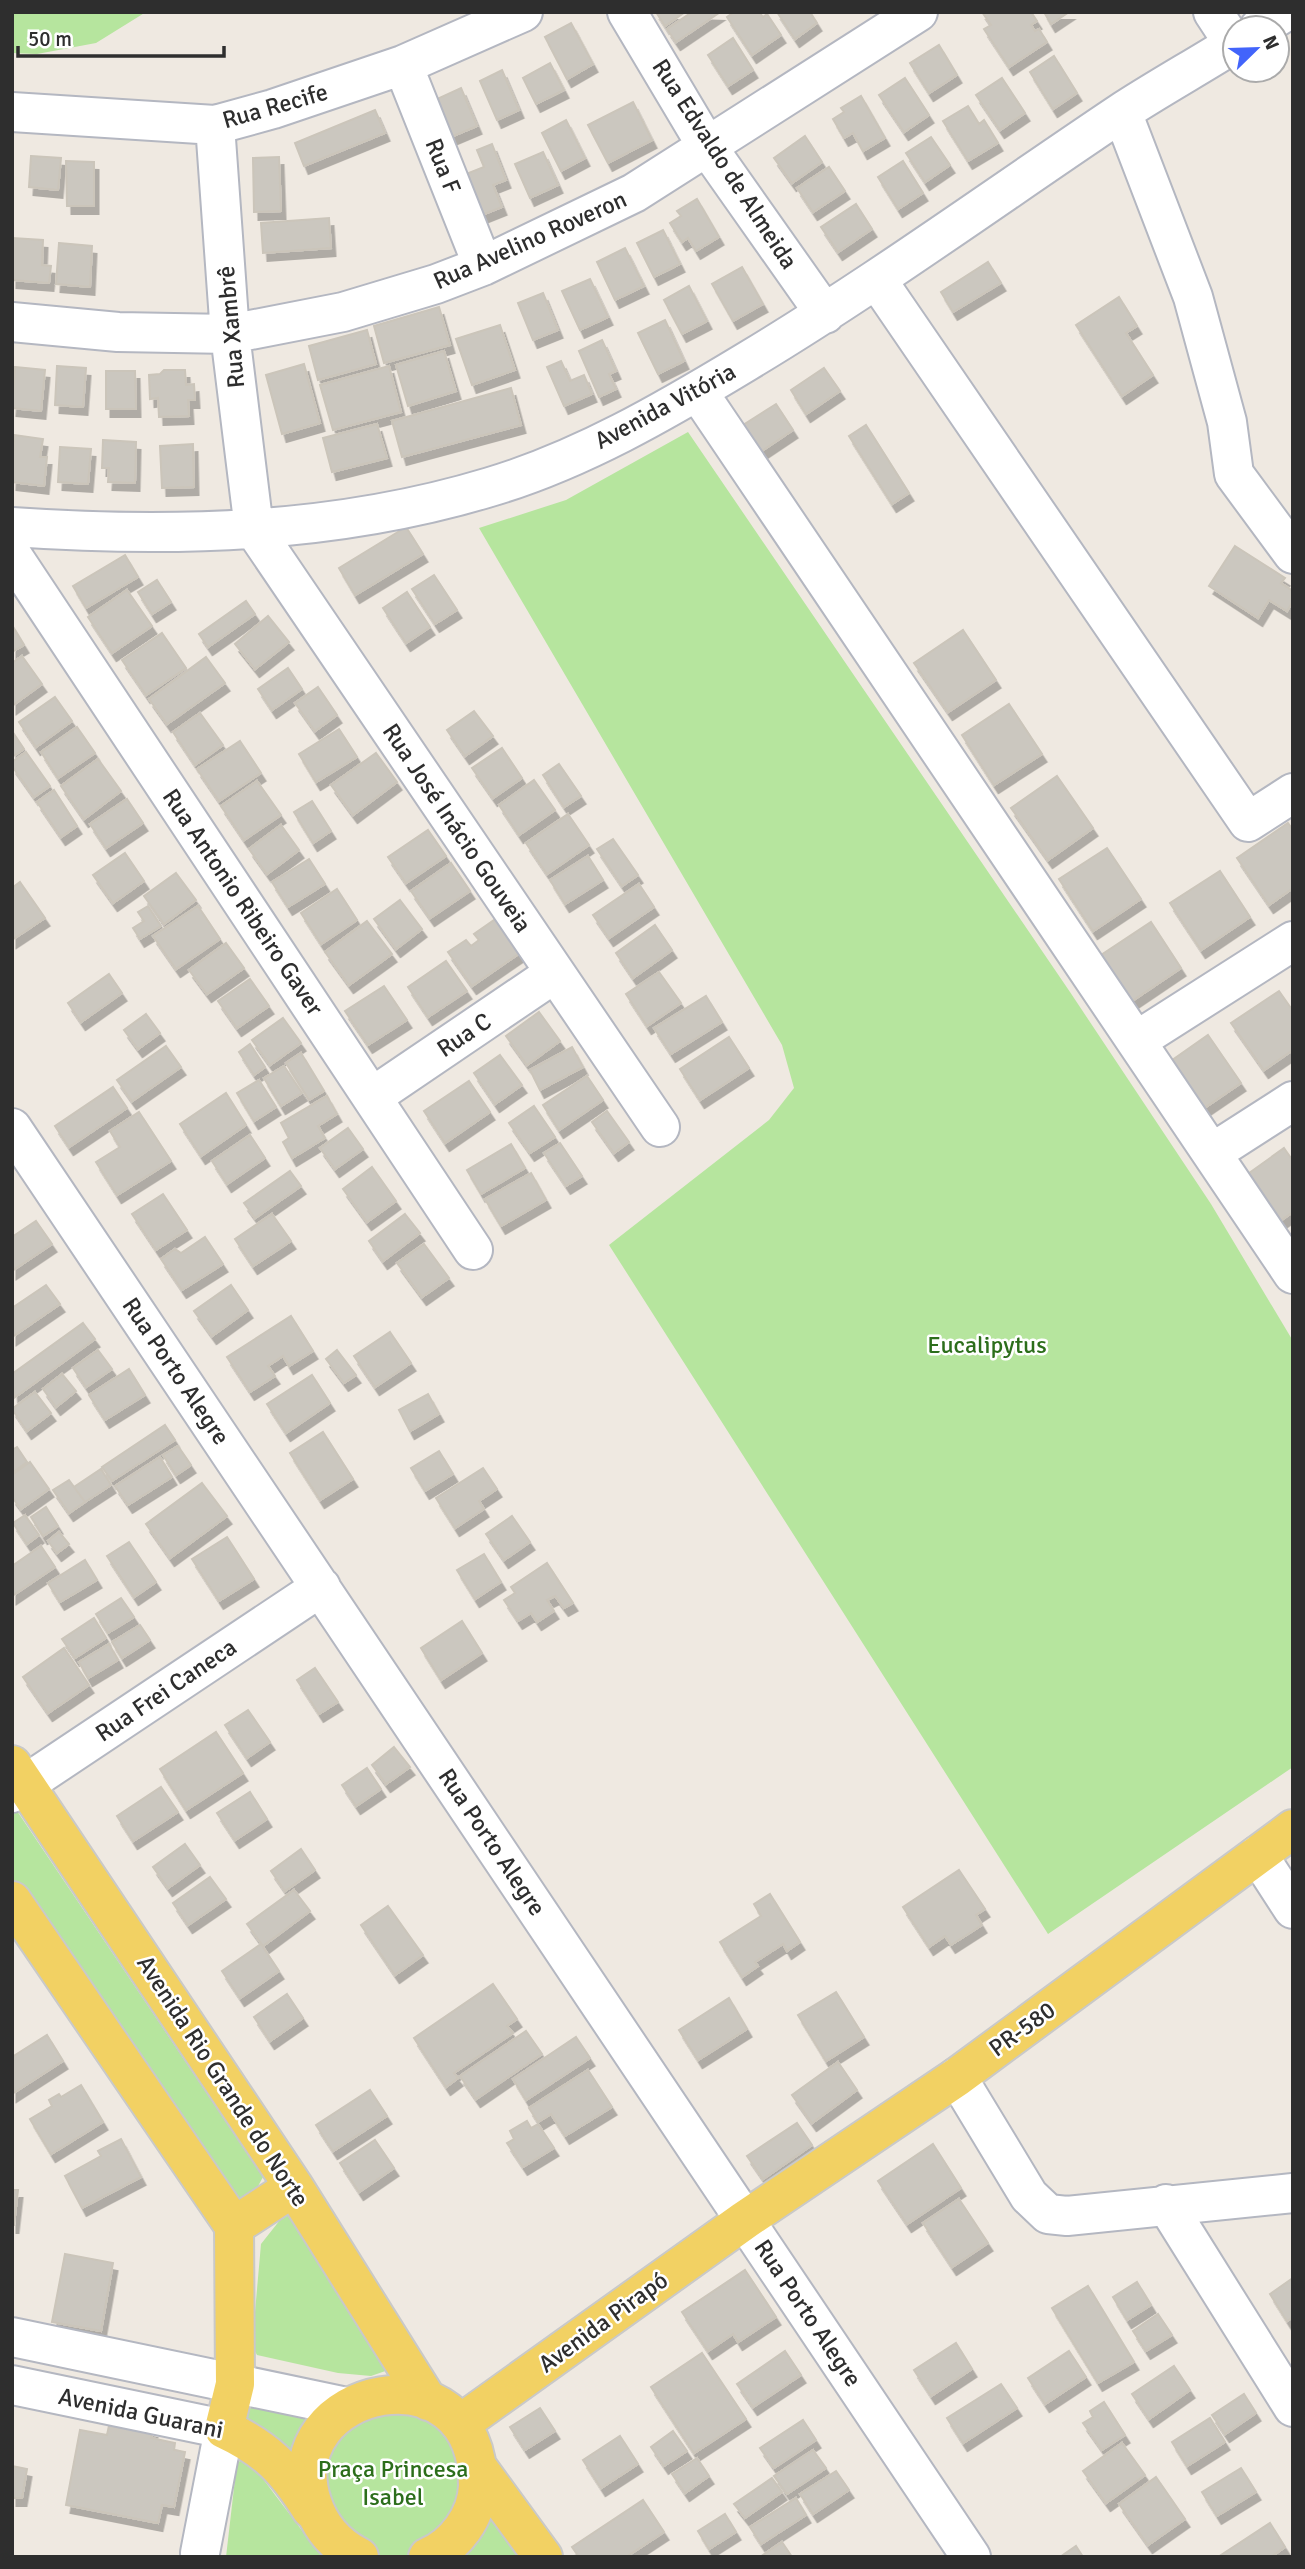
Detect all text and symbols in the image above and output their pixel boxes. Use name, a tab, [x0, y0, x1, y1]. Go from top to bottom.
scale bar	[18, 14, 224, 58]
north arrow	[1221, 14, 1291, 84]
text: 50 m	[28, 26, 72, 52]
text: N	[1257, 32, 1284, 54]
street label: Rua Edvaldo de Almeida	[646, 53, 804, 275]
street label: Rua Recife	[219, 77, 331, 135]
street label: Rua F	[418, 134, 468, 198]
street label: Rua Avelino Roveron	[429, 184, 631, 296]
street label: Rua Xambrê	[211, 265, 251, 389]
street label: Avenida Vitória	[589, 356, 741, 456]
street label: Rua José Inácio Gouveia	[376, 718, 538, 938]
street label: Rua Antonio Ribeiro Gaver	[156, 783, 330, 1021]
street label: Rua C	[431, 1006, 497, 1064]
street label: Rua Porto Alegre	[116, 1292, 236, 1450]
park label: Eucalipytus	[927, 1330, 1047, 1360]
street label: Rua Frei Caneca	[90, 1632, 242, 1748]
street label: Rua Porto Alegre	[432, 1763, 552, 1921]
street label: Avenida Rio Grande do Norte	[130, 1950, 316, 2212]
street label: PR-580	[983, 1995, 1061, 2063]
street label: Rua Porto Alegre	[748, 2234, 868, 2392]
street label: Avenida Pirapó	[532, 2265, 674, 2379]
street label: Avenida Guarani	[56, 2381, 226, 2445]
park label: Praça Princesa Isabel	[318, 2454, 468, 2512]

